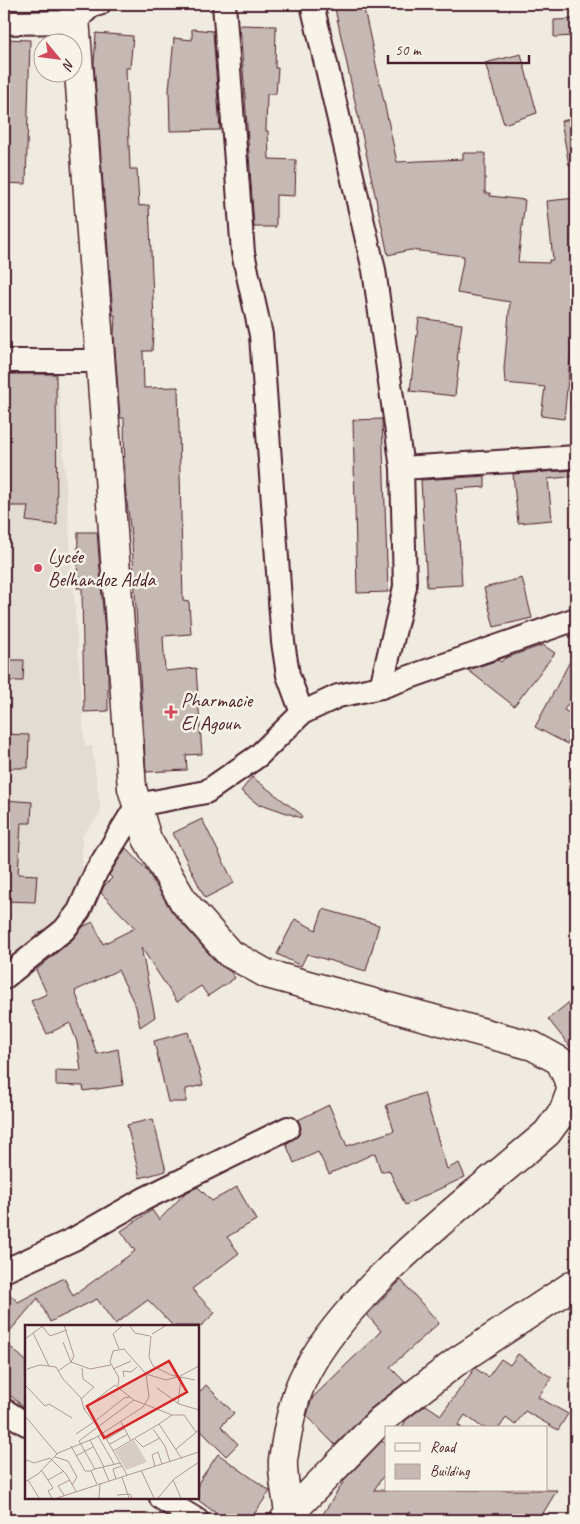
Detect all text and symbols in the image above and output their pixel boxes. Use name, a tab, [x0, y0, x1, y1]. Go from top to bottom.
north arrow	[32, 32, 82, 82]
scale bar	[388, 32, 529, 64]
text: 50 m	[395, 41, 422, 60]
text: N	[58, 56, 78, 74]
place label: Lycée Belhandoz Adda	[48, 544, 156, 592]
marker: Lycée Belhandoz Adda	[32, 562, 44, 574]
place label: Pharmacie El Agoun	[181, 688, 254, 736]
marker: Pharmacie El Agoun	[165, 706, 177, 718]
inset map	[25, 1325, 199, 1499]
legend	[385, 1426, 548, 1492]
text: Road	[430, 1438, 457, 1457]
text: Building	[430, 1462, 470, 1481]

